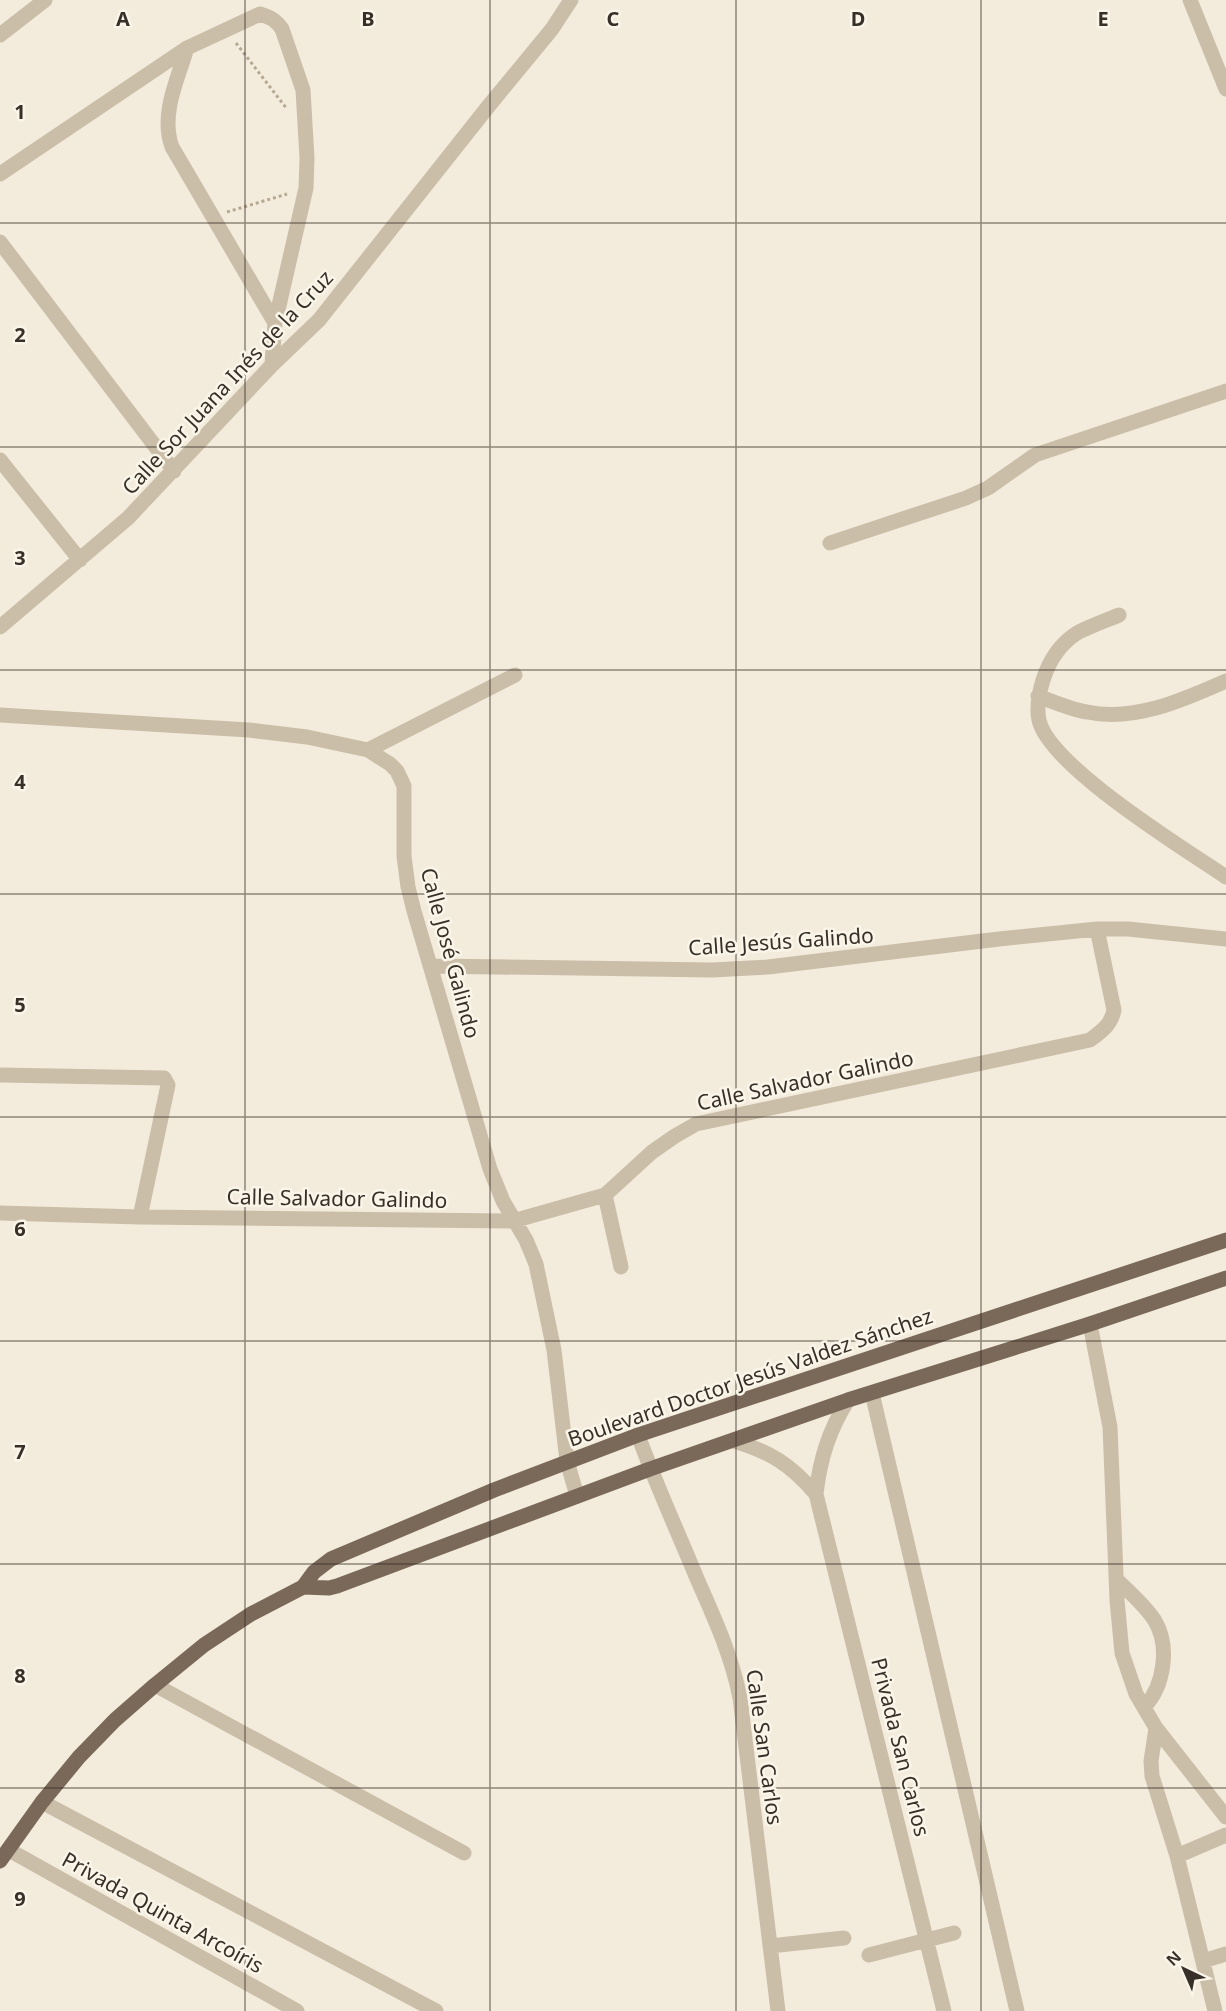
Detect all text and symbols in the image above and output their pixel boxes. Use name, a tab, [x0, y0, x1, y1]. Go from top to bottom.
text: A	[116, 5, 130, 32]
text: B	[361, 5, 375, 32]
text: C	[607, 5, 620, 32]
text: D	[851, 5, 865, 32]
text: E	[1097, 5, 1109, 32]
text: 1	[14, 98, 26, 125]
street label: Calle Sor Juana Inés de la Cruz	[115, 264, 339, 500]
text: 2	[14, 321, 26, 348]
text: 3	[14, 544, 26, 571]
text: 4	[14, 768, 26, 795]
street label: Calle José Galindo	[415, 865, 487, 1041]
street label: Calle Jesús Galindo	[687, 921, 875, 961]
text: 5	[14, 991, 26, 1018]
street label: Calle Salvador Galindo	[694, 1043, 916, 1117]
street label: Calle Salvador Galindo	[226, 1182, 448, 1214]
text: 6	[14, 1215, 26, 1242]
street label: Boulevard Doctor Jesús Valdez Sánchez	[564, 1301, 936, 1453]
text: 7	[14, 1438, 26, 1465]
street label: Privada San Carlos	[865, 1655, 937, 1839]
text: 8	[14, 1662, 26, 1689]
street label: Calle San Carlos	[740, 1667, 790, 1827]
street label: Privada Quinta Arcoíris	[57, 1845, 269, 1979]
text: 9	[14, 1885, 26, 1912]
north arrow	[1154, 1939, 1214, 1999]
text: N	[1161, 1946, 1186, 1971]

